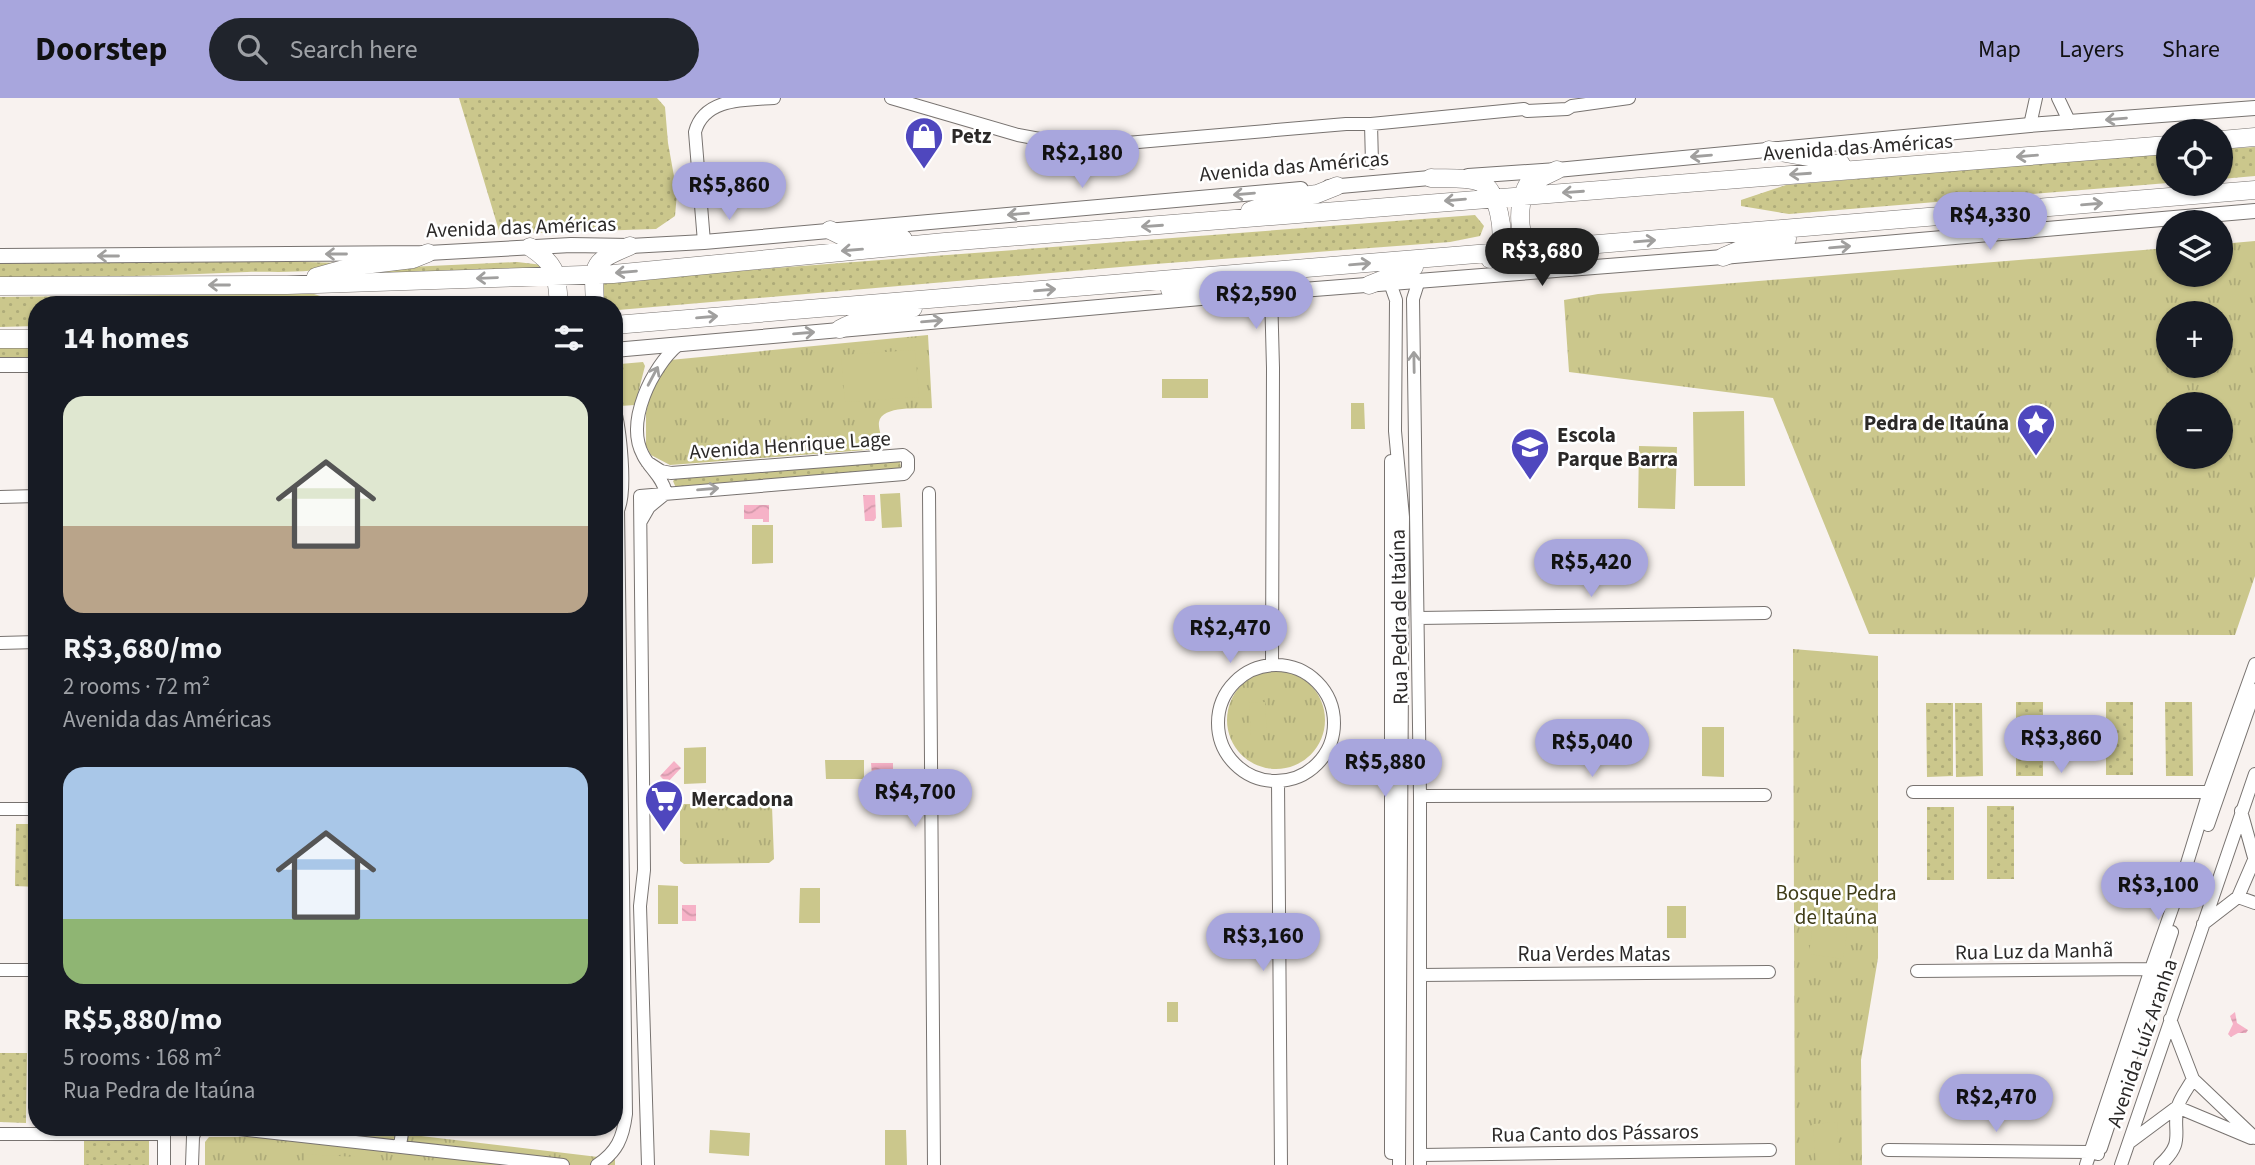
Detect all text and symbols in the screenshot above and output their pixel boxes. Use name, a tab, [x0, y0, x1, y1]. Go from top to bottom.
search box	[209, 18, 699, 81]
text: Doorstep	[35, 26, 167, 73]
icon: search	[233, 30, 271, 68]
text: Search here	[289, 31, 418, 68]
text: Map	[1978, 32, 2021, 67]
text: Layers	[2059, 32, 2124, 67]
text: Share	[2162, 32, 2220, 67]
one-way arrow	[2105, 113, 2127, 126]
shop icon: Petz	[903, 115, 945, 170]
map controls	[2156, 119, 2233, 469]
button: locate	[2156, 119, 2233, 196]
place label: Petz	[951, 121, 992, 151]
street label: Avenida das Américas	[1762, 125, 1954, 169]
pin: R$2,180	[1017, 130, 1147, 190]
text: R$2,180	[1041, 136, 1123, 169]
street label: Avenida das Américas	[1198, 143, 1390, 189]
one-way arrow	[1691, 150, 1713, 163]
one-way arrow	[2016, 150, 2039, 163]
pin: R$5,860	[664, 162, 794, 222]
text: R$5,860	[688, 168, 770, 201]
one-way arrow	[1789, 168, 1812, 181]
one-way arrow	[1563, 186, 1585, 199]
one-way arrow	[1234, 188, 1256, 201]
pin: R$4,330	[1925, 192, 2055, 252]
one-way arrow	[1444, 194, 1467, 207]
one-way arrow	[2080, 197, 2102, 210]
text: R$4,330	[1949, 198, 2031, 231]
one-way arrow	[1007, 208, 1030, 221]
street label: Avenida das Américas	[425, 209, 617, 245]
button: layers	[2156, 210, 2233, 287]
one-way arrow	[1141, 219, 1164, 232]
pin: R$3,680	[1477, 228, 1607, 288]
text: R$3,680	[1501, 234, 1583, 267]
one-way arrow	[1633, 234, 1656, 247]
one-way arrow	[1828, 240, 1850, 253]
one-way arrow	[842, 244, 864, 257]
one-way arrow	[324, 247, 347, 261]
one-way arrow	[97, 249, 120, 262]
one-way arrow	[1348, 257, 1371, 270]
one-way arrow	[615, 266, 638, 279]
one-way arrow	[476, 271, 499, 284]
pin: R$2,590	[1191, 272, 1321, 331]
text: R$2,590	[1215, 277, 1297, 310]
one-way arrow	[208, 278, 231, 292]
one-way arrow	[1034, 283, 1056, 296]
button: +	[2156, 301, 2233, 378]
one-way arrow	[695, 310, 717, 323]
one-way arrow	[921, 314, 943, 327]
text: 14 homes	[63, 317, 189, 360]
icon: filters	[550, 319, 588, 357]
one-way arrow	[792, 326, 815, 339]
one-way arrow	[1407, 351, 1421, 374]
one-way arrow	[647, 366, 660, 387]
button: −	[2156, 392, 2233, 469]
place icon: Pedra de Itaúna	[2015, 402, 2057, 457]
place label: Pedra de Itaúna	[1864, 408, 2009, 438]
place label: Escola Parque Barra	[1557, 420, 1678, 474]
street label: Avenida Henrique Lage	[688, 423, 892, 467]
school or university icon: Escola Parque Barra	[1509, 426, 1551, 481]
icon: home	[263, 441, 389, 567]
one-way arrow	[697, 482, 719, 495]
street label: Rua Pedra de Itaúna	[1382, 529, 1416, 705]
pin: R$5,420	[1526, 540, 1656, 599]
text: R$5,420	[1550, 545, 1632, 578]
pin: R$2,470	[1165, 606, 1295, 665]
text: R$2,470	[1189, 611, 1271, 644]
text: R$3,680/mo	[63, 627, 222, 670]
text: 2 rooms · 72 m²	[63, 670, 210, 703]
text: Avenida das Américas	[63, 703, 271, 736]
pin: R$3,860	[1996, 716, 2126, 775]
pin: R$5,040	[1527, 720, 1657, 779]
text: R$3,860	[2020, 721, 2102, 754]
text: R$5,040	[1551, 725, 1633, 758]
pin: R$5,880	[1320, 740, 1450, 799]
text: R$5,880	[1344, 745, 1426, 778]
pin: R$4,700	[850, 770, 980, 829]
text: R$4,700	[874, 775, 956, 808]
supermarket icon: Mercadona	[643, 778, 685, 833]
place label: Mercadona	[691, 784, 793, 814]
icon: home	[263, 812, 389, 938]
pin: R$3,100	[2093, 862, 2223, 922]
text: R$3,100	[2117, 868, 2199, 901]
park label: Bosque Pedra de Itaúna	[1775, 878, 1897, 932]
pin: R$3,160	[1198, 914, 1328, 973]
text: R$3,160	[1222, 919, 1304, 952]
street label: Rua Luz da Manhã	[1955, 935, 2113, 967]
street label: Rua Verdes Matas	[1518, 939, 1671, 969]
street label: Avenida Luíz Aranha	[2099, 955, 2185, 1131]
text: R$5,880/mo	[63, 998, 222, 1041]
text: 5 rooms · 168 m²	[63, 1041, 222, 1074]
text: Rua Pedra de Itaúna	[63, 1074, 255, 1107]
pin: R$2,470	[1931, 1074, 2061, 1134]
text: R$2,470	[1955, 1080, 2037, 1113]
street label: Rua Canto dos Pássaros	[1491, 1116, 1699, 1150]

